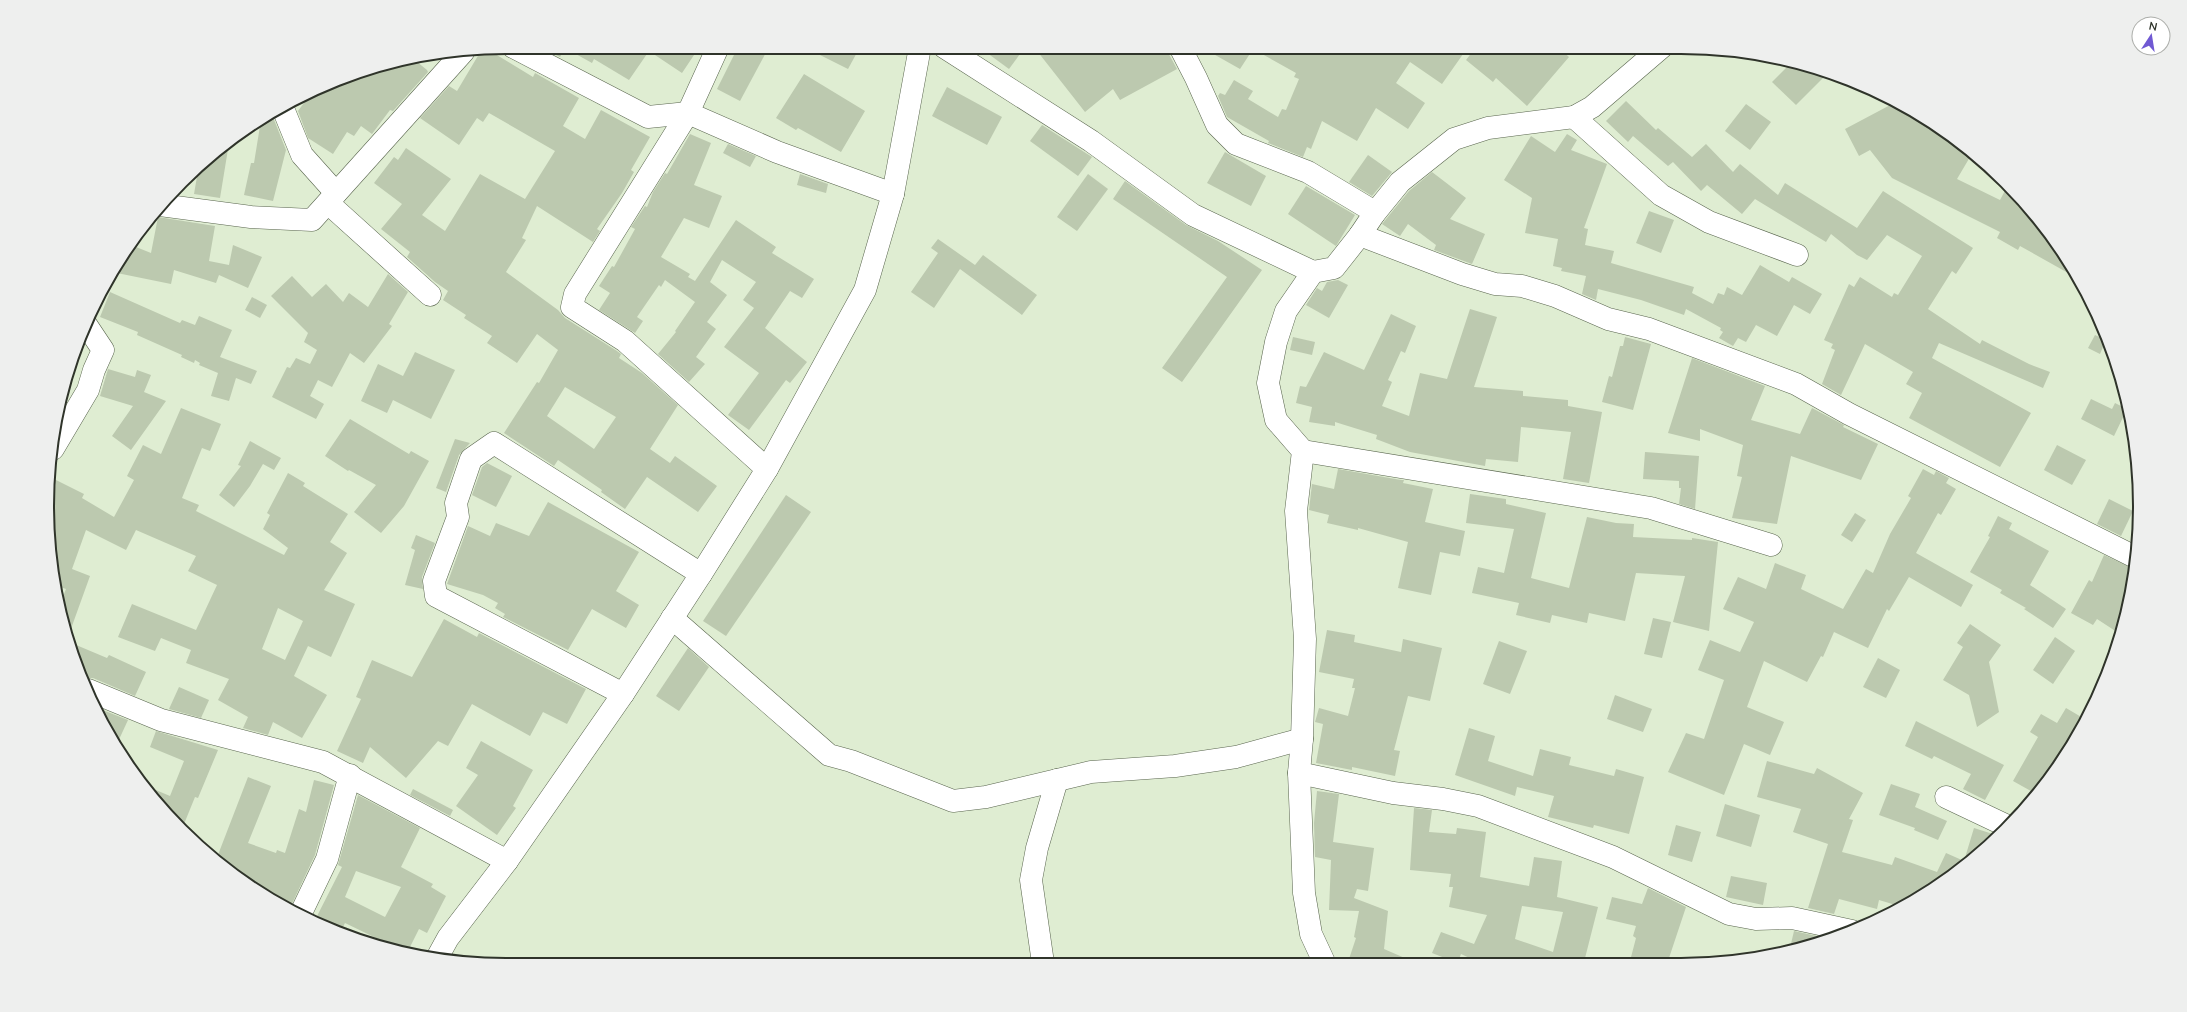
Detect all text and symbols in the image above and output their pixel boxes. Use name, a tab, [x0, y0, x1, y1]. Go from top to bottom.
north arrow	[2131, 16, 2171, 56]
text: N	[2148, 19, 2159, 34]

